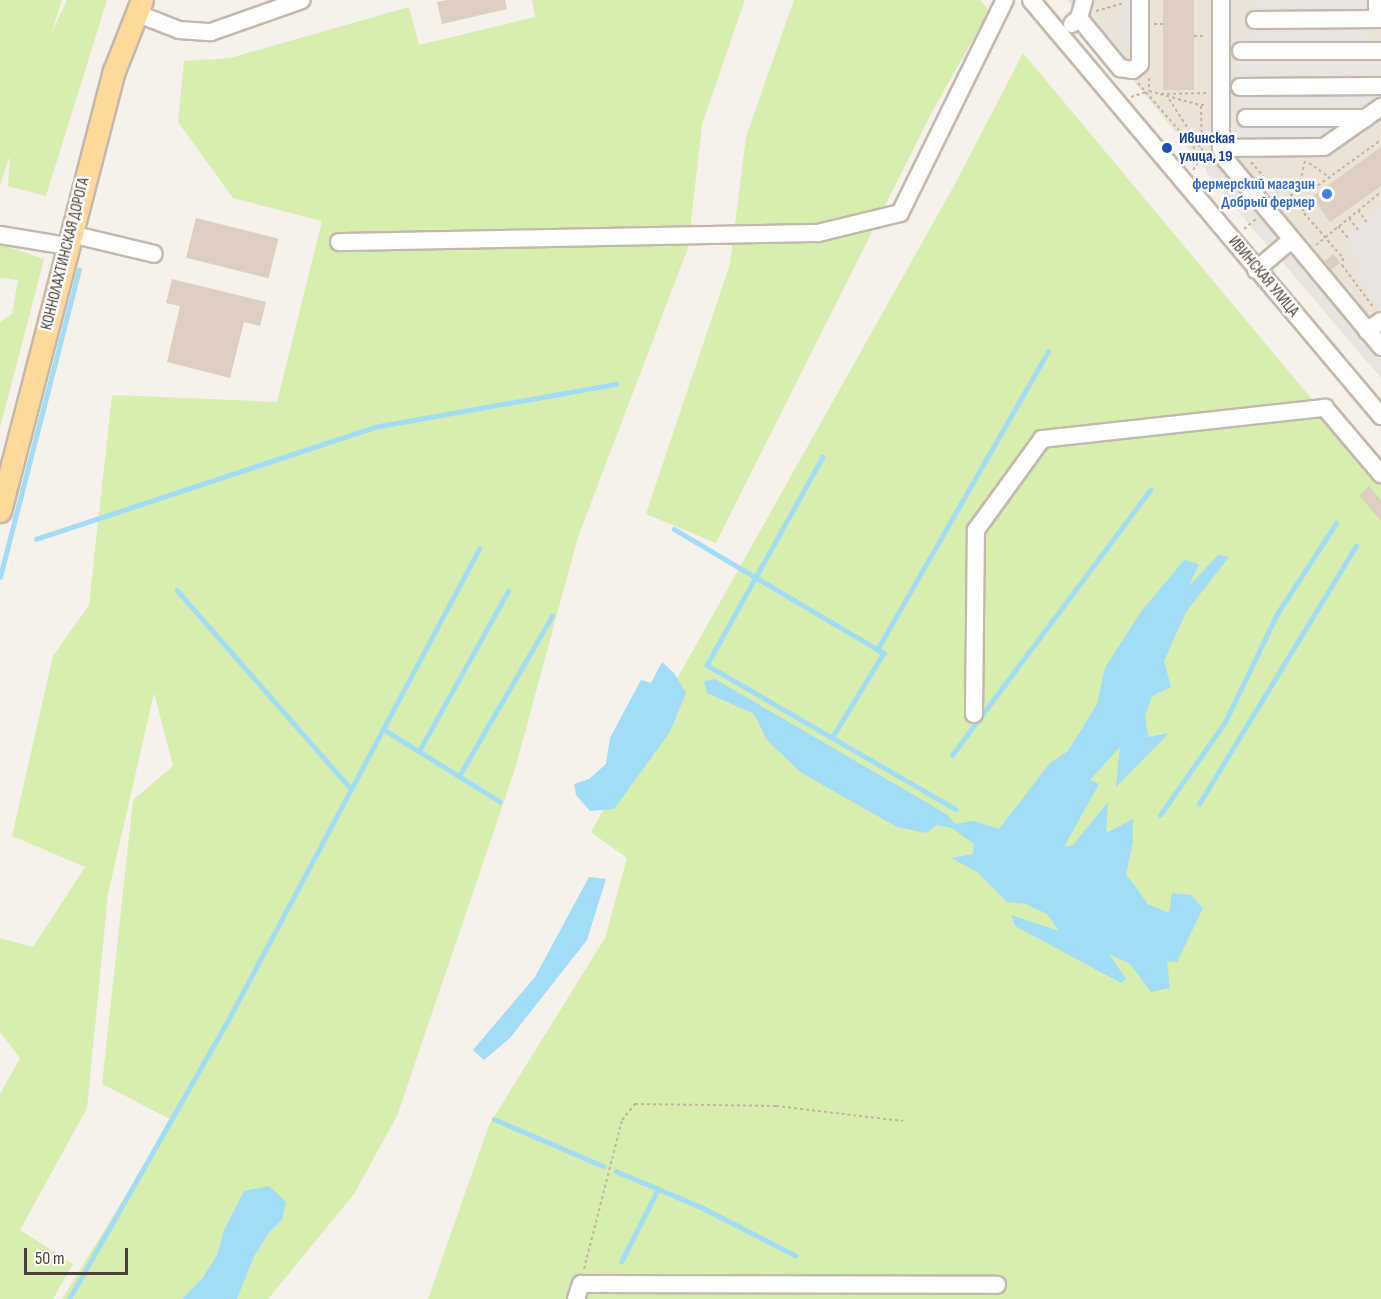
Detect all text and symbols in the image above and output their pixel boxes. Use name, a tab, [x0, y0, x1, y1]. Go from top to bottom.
place label: Ивинская улица, 19	[1179, 129, 1235, 167]
marker: Ивинская улица, 19	[1160, 141, 1174, 155]
place label: фермерский магазин Добрый фермер	[1192, 175, 1315, 213]
street label: КОННОЛАХТИНСКАЯ ДОРОГА	[38, 176, 94, 332]
marker: фермерский магазин Добрый фермер	[1320, 187, 1334, 201]
street label: ИВИНСКАЯ УЛИЦА	[1224, 233, 1302, 321]
scale bar	[27, 1236, 130, 1274]
text: 50 m	[35, 1248, 65, 1269]

